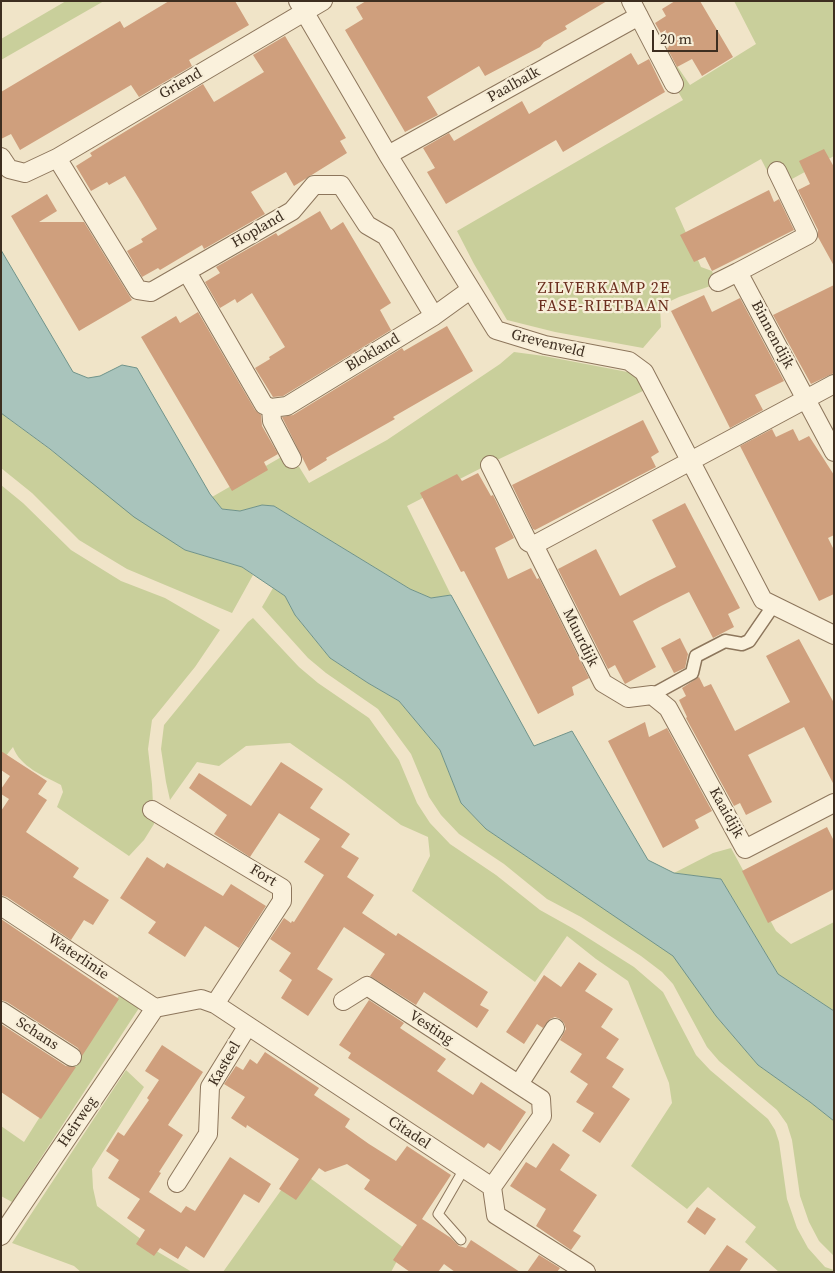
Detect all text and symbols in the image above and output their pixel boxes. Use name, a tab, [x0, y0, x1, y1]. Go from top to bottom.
scale bar	[655, 20, 721, 52]
text: 20 m	[660, 28, 692, 49]
street label: Paalbalk	[484, 63, 544, 107]
street label: Griend	[156, 65, 206, 103]
street label: Hopland	[229, 208, 287, 252]
district label: ZILVERKAMP 2E FASE-RIETBAAN	[536, 279, 672, 317]
street label: Binnendijk	[747, 298, 797, 372]
street label: Grevenveld	[509, 326, 587, 362]
street label: Blokland	[343, 330, 403, 376]
street label: Muurdijk	[558, 606, 602, 670]
street label: Kaaidijk	[705, 785, 747, 841]
street label: Fort	[246, 861, 280, 891]
street label: Waterlinie	[44, 930, 112, 984]
street label: Vesting	[405, 1007, 457, 1049]
street label: Schans	[12, 1014, 62, 1054]
street label: Kasteel	[205, 1039, 245, 1089]
street label: Heirweg	[55, 1093, 101, 1151]
street label: Citadel	[384, 1113, 434, 1153]

